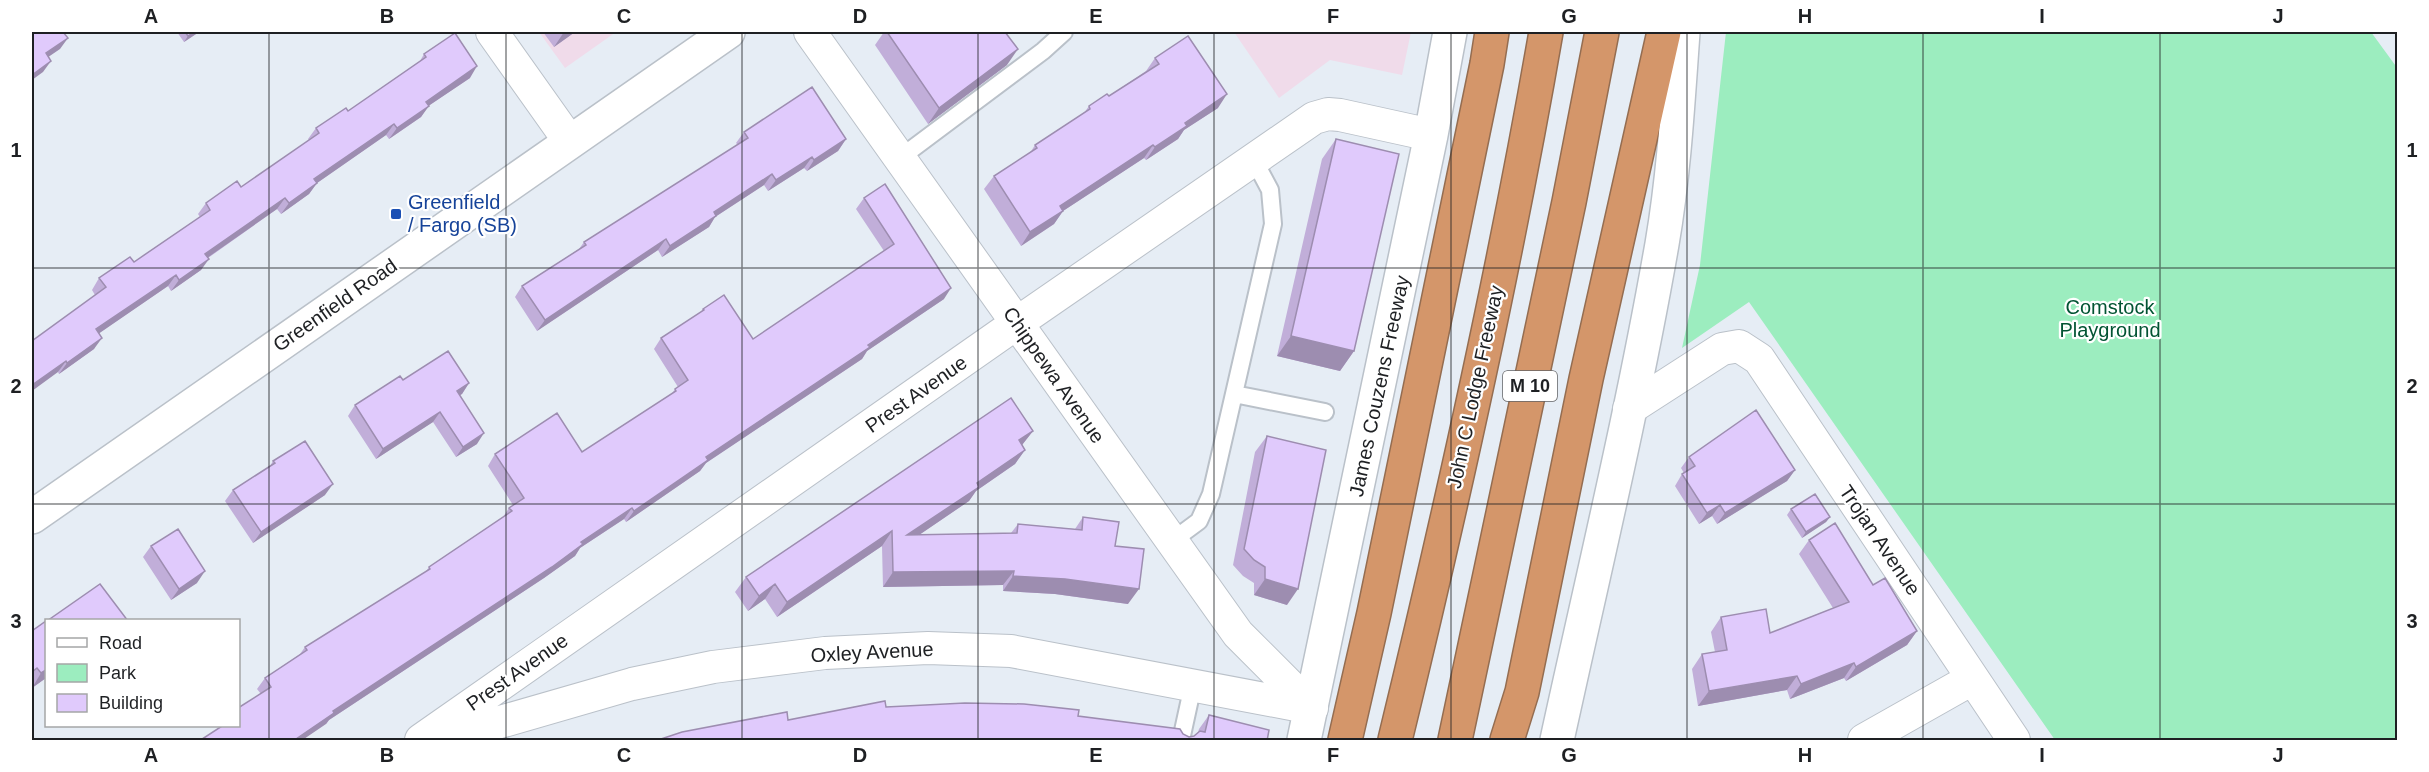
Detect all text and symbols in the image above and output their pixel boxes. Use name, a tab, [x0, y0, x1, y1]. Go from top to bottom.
text: A	[144, 5, 158, 27]
text: B	[380, 5, 394, 27]
text: C	[617, 5, 631, 27]
text: D	[853, 5, 867, 27]
text: E	[1089, 5, 1103, 27]
text: F	[1327, 5, 1339, 27]
text: G	[1561, 5, 1577, 27]
text: H	[1798, 5, 1812, 27]
text: I	[2039, 5, 2045, 27]
text: J	[2272, 5, 2284, 27]
text: 1	[10, 139, 22, 161]
text: 1	[2406, 139, 2418, 161]
place label: Greenfield / Fargo (SB)	[408, 191, 517, 236]
marker: Greenfield / Fargo (SB)	[389, 207, 403, 221]
street label: Greenfield Road	[269, 254, 401, 356]
street label: James Couzens Freeway	[1345, 273, 1413, 499]
street label: John C Lodge Freeway	[1443, 284, 1507, 490]
park label: Comstock Playground	[2059, 296, 2161, 341]
street label: Chippewa Avenue	[999, 303, 1109, 447]
street label: Prest Avenue	[861, 351, 971, 437]
road number: M 10	[1503, 371, 1557, 401]
text: 2	[10, 375, 22, 397]
text: 2	[2406, 375, 2418, 397]
street label: Trojan Avenue	[1835, 481, 1925, 599]
text: 3	[10, 610, 22, 632]
text: 3	[2406, 610, 2418, 632]
legend	[45, 619, 240, 727]
street label: Prest Avenue	[462, 629, 572, 715]
text: Road	[99, 633, 142, 653]
street label: Oxley Avenue	[810, 638, 934, 666]
text: Park	[99, 663, 137, 683]
text: Building	[99, 693, 163, 713]
text: A	[144, 744, 158, 766]
text: B	[380, 744, 394, 766]
text: C	[617, 744, 631, 766]
text: D	[853, 744, 867, 766]
text: E	[1089, 744, 1103, 766]
text: F	[1327, 744, 1339, 766]
text: G	[1561, 744, 1577, 766]
text: H	[1798, 744, 1812, 766]
text: I	[2039, 744, 2045, 766]
text: J	[2272, 744, 2284, 766]

